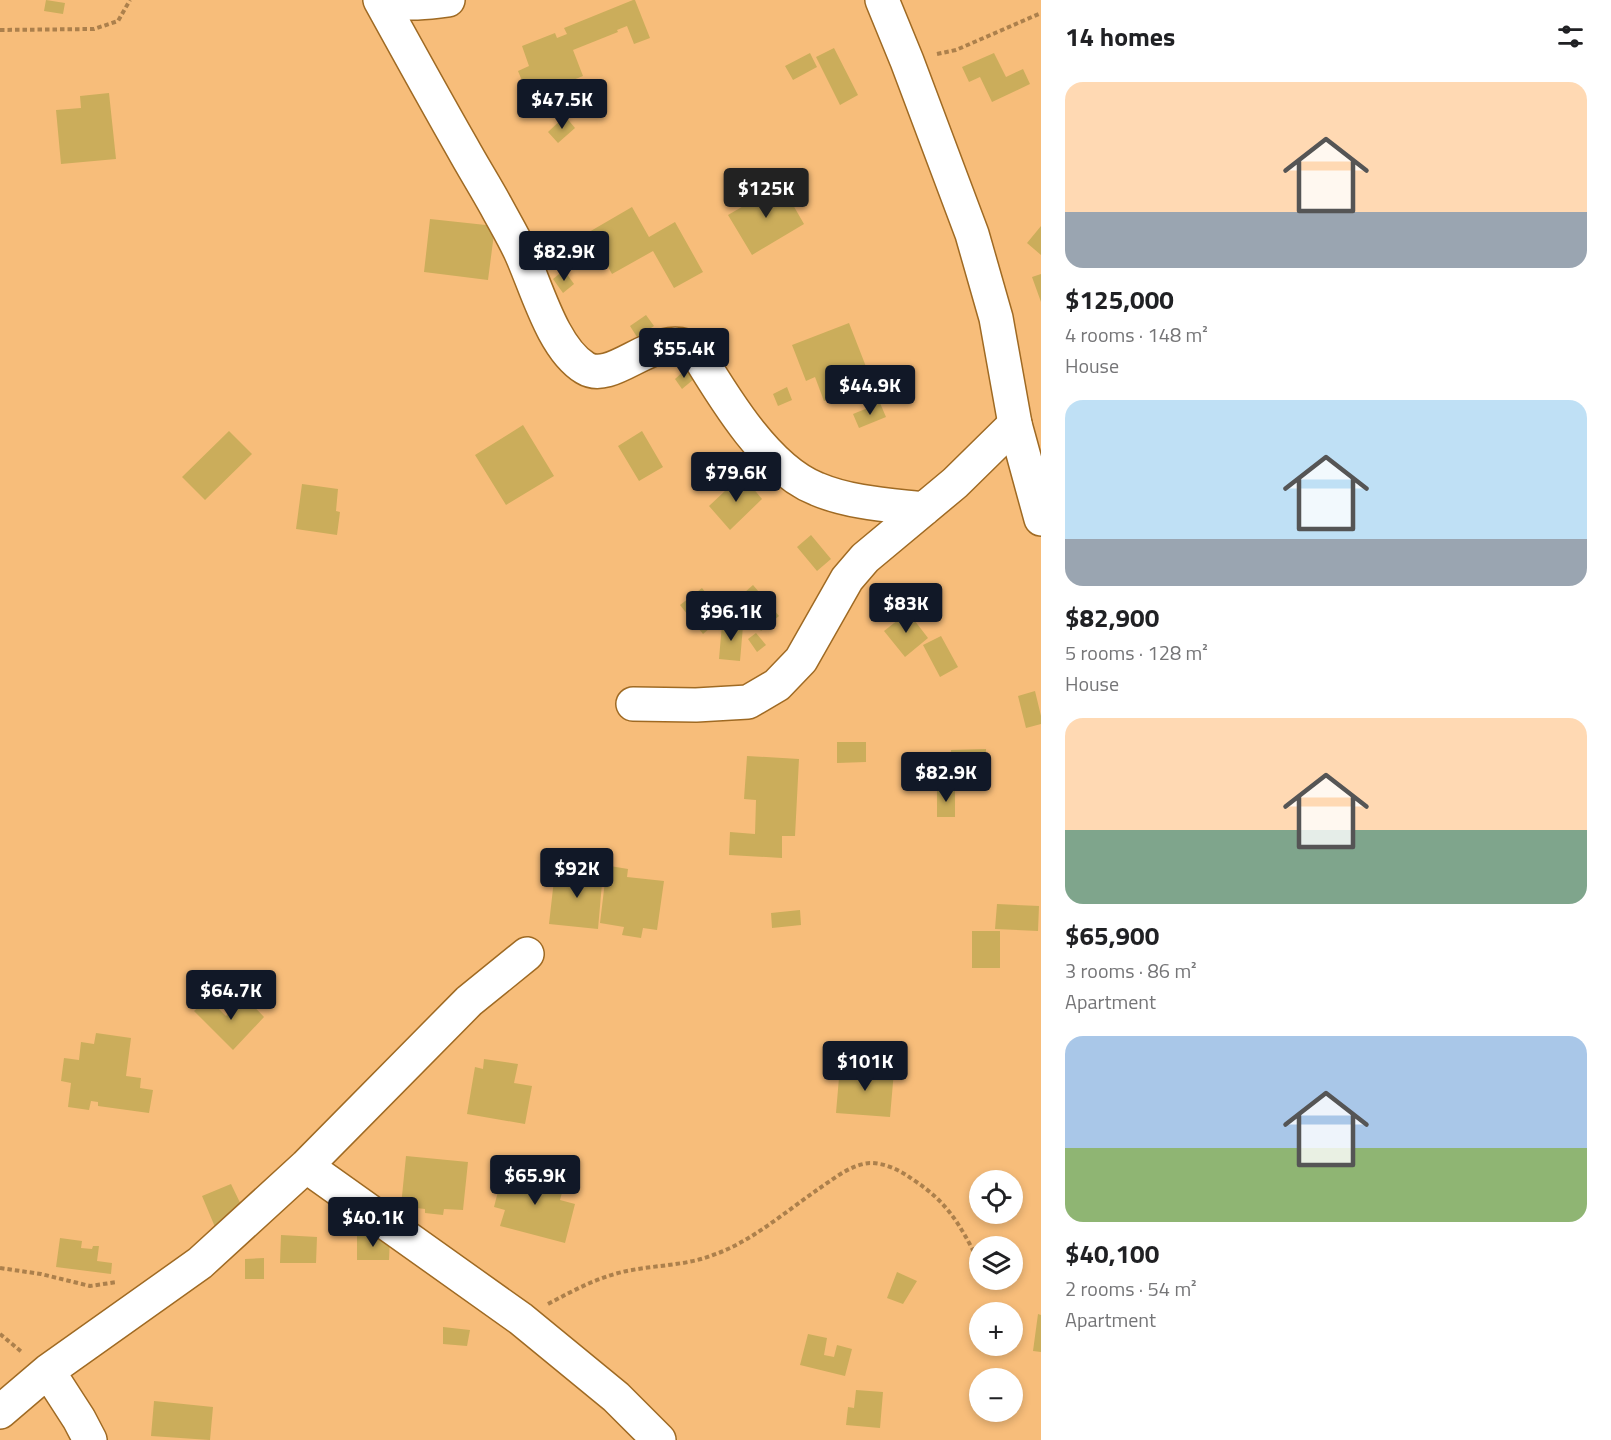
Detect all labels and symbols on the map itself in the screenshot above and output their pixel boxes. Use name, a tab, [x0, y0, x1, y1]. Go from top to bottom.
pin: $47.5K	[513, 79, 611, 130]
pin: $125K	[724, 168, 808, 219]
pin: $82.9K	[515, 231, 613, 282]
pin: $55.4K	[635, 328, 733, 379]
pin: $44.9K	[821, 365, 919, 416]
pin: $79.6K	[687, 452, 785, 503]
pin: $83K	[870, 583, 942, 634]
pin: $96.1K	[682, 591, 780, 642]
pin: $82.9K	[897, 752, 995, 803]
pin: $92K	[541, 848, 613, 899]
pin: $64.7K	[182, 970, 280, 1021]
pin: $101K	[823, 1041, 907, 1092]
pin: $65.9K	[486, 1155, 584, 1206]
pin: $40.1K	[324, 1197, 422, 1248]

